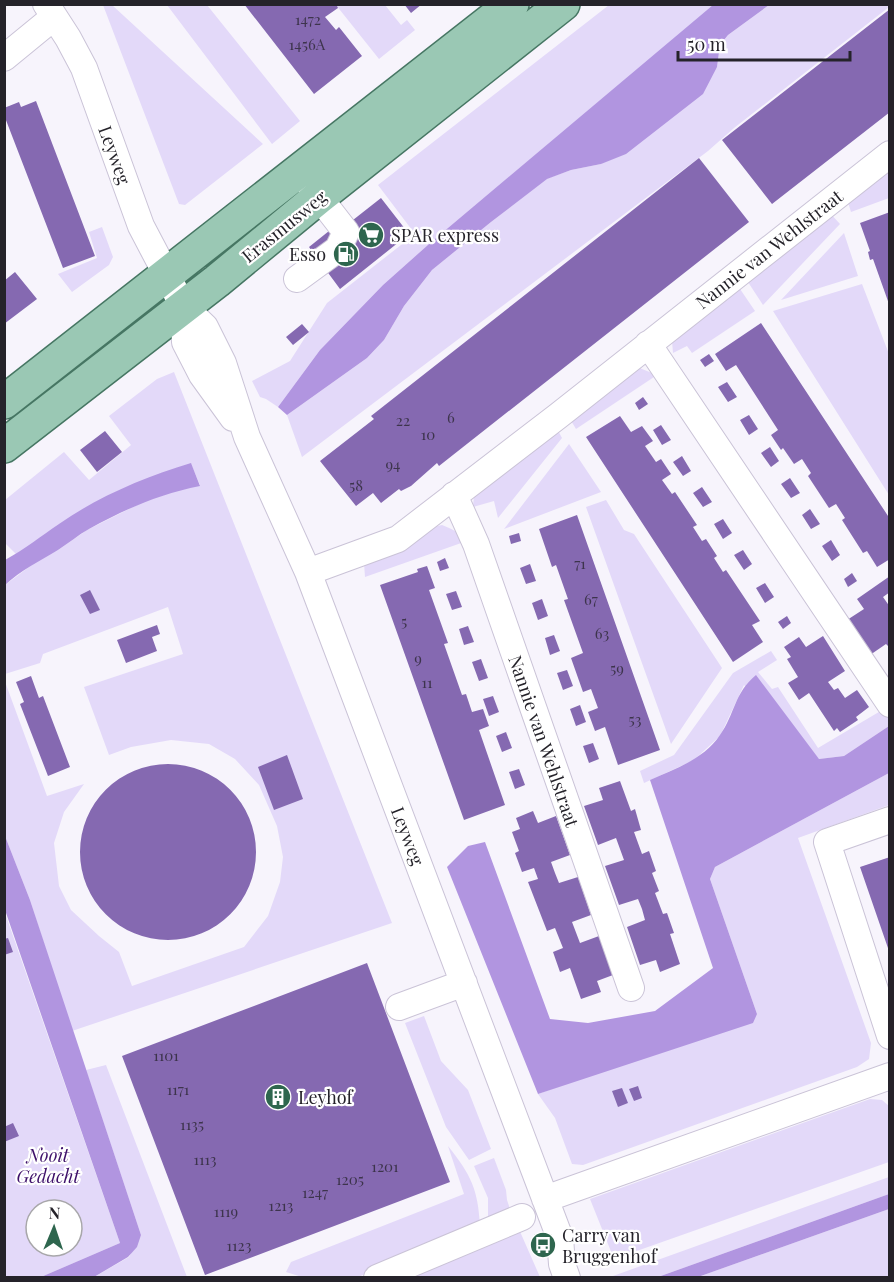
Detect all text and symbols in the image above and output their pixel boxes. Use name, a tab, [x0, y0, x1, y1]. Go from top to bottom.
house number: 1472	[295, 9, 321, 29]
scale bar	[678, 24, 850, 62]
text: 50 m	[687, 32, 726, 56]
house number: 1456A	[289, 34, 326, 54]
street label: Leyweg	[93, 122, 137, 188]
street label: Erasmusweg	[237, 184, 332, 268]
street label: Nannie van Wehlstraat	[691, 184, 848, 314]
supermarket icon: SPAR express	[356, 220, 386, 250]
place label: SPAR express	[391, 223, 499, 247]
fuel station icon: Esso	[331, 239, 361, 269]
place label: Esso	[289, 242, 326, 266]
house number: 6	[447, 407, 455, 427]
house number: 22	[396, 410, 410, 430]
house number: 10	[421, 424, 435, 444]
house number: 94	[385, 454, 401, 474]
house number: 58	[349, 475, 363, 495]
house number: 71	[574, 553, 586, 573]
house number: 67	[584, 589, 598, 609]
house number: 5	[401, 611, 407, 631]
house number: 63	[595, 623, 609, 643]
house number: 9	[414, 648, 422, 668]
street label: Nannie van Wehlstraat	[503, 652, 585, 831]
house number: 59	[610, 658, 624, 678]
house number: 11	[421, 672, 433, 692]
house number: 53	[629, 709, 642, 729]
street label: Leyweg	[386, 803, 430, 869]
house number: 1101	[153, 1045, 179, 1065]
house number: 1171	[167, 1079, 190, 1099]
building icon: Leyhof	[263, 1082, 293, 1112]
place label: Leyhof	[298, 1085, 355, 1109]
house number: 1135	[180, 1114, 204, 1134]
park label: Nooit Gedacht	[16, 1143, 80, 1188]
house number: 1113	[193, 1149, 217, 1169]
house number: 1201	[371, 1156, 399, 1176]
house number: 1205	[336, 1169, 364, 1189]
house number: 1247	[302, 1182, 328, 1202]
house number: 1213	[269, 1195, 294, 1215]
north arrow	[24, 1198, 84, 1258]
house number: 1119	[214, 1201, 238, 1221]
text: N	[48, 1202, 61, 1223]
place label: Carry van Bruggenhof	[562, 1223, 659, 1268]
bus stop icon: Carry van Bruggenhof	[528, 1230, 558, 1260]
house number: 1123	[226, 1235, 252, 1255]

